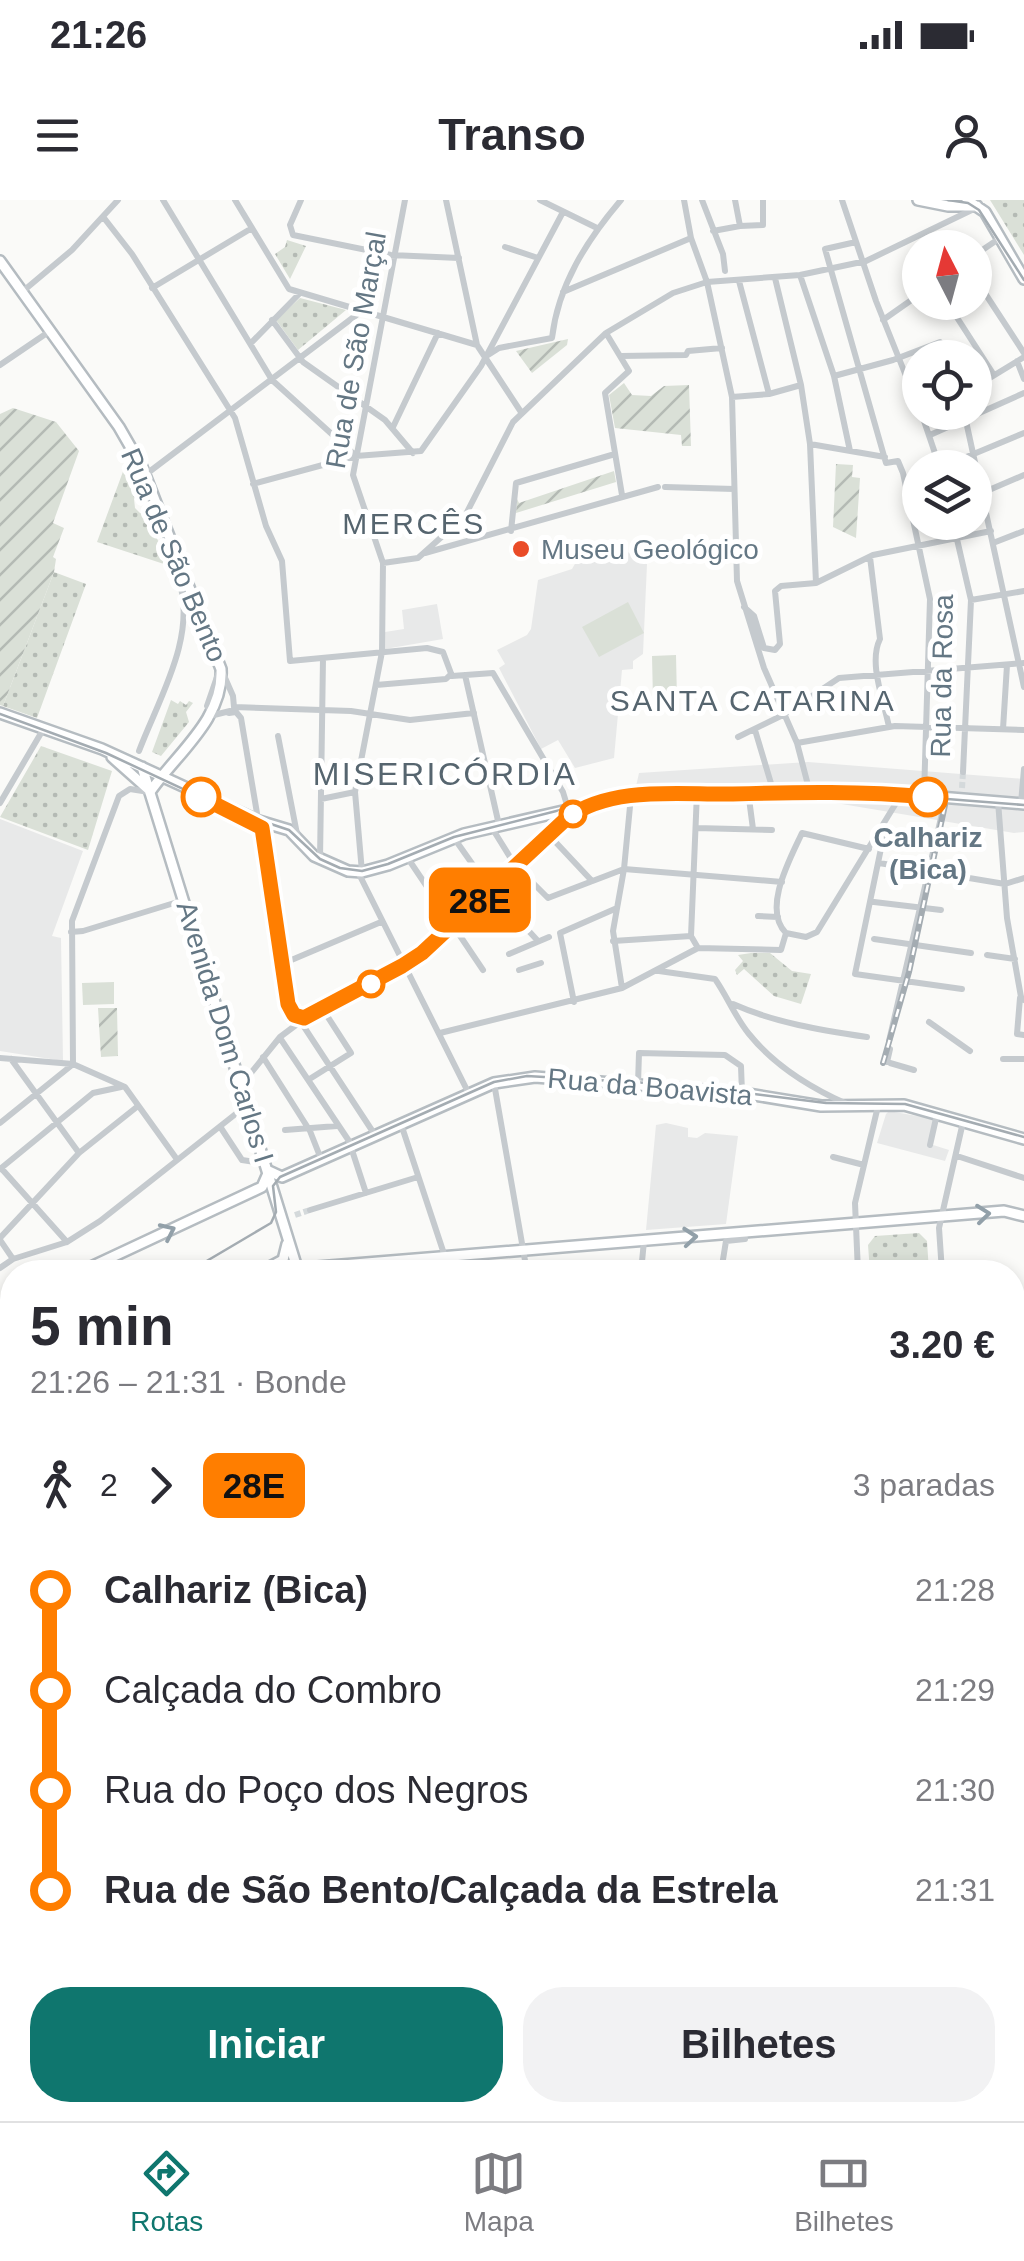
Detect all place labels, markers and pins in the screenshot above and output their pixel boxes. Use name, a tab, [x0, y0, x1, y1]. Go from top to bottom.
place label: Museu Geológico	[541, 534, 759, 565]
marker: Museu Geológico	[510, 538, 532, 560]
unlabelled marker	[182, 778, 220, 816]
marker: Calhariz (Bica)	[909, 778, 947, 816]
unlabelled marker	[560, 801, 586, 827]
place label: Calhariz (Bica)	[874, 822, 982, 885]
unlabelled marker	[358, 971, 384, 997]

